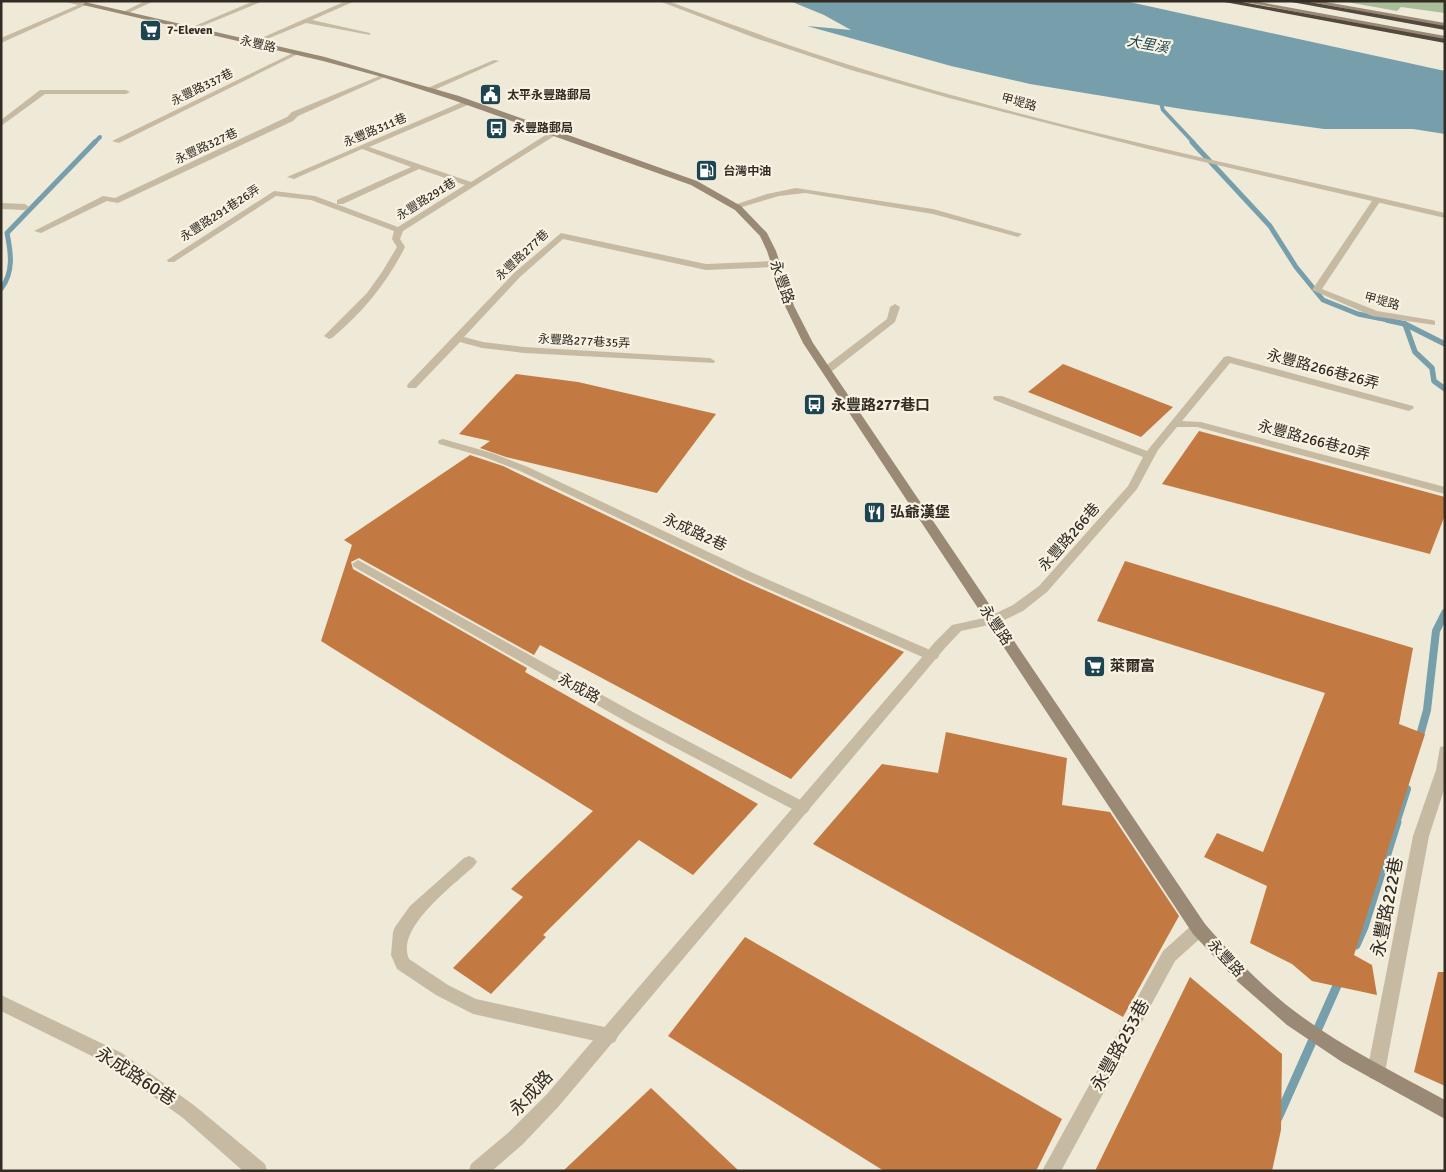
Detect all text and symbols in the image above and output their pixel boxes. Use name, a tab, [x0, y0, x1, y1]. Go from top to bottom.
supermarket icon: 7-Eleven	[139, 18, 163, 42]
place label: 7-Eleven	[167, 23, 213, 38]
water label: 大里溪	[1126, 32, 1172, 57]
street label: 永豐路	[239, 33, 277, 56]
street label: 永豐路337巷	[169, 66, 236, 109]
public building icon: 太平永豐路郵局	[479, 83, 503, 107]
place label: 太平永豐路郵局	[507, 88, 591, 103]
street label: 甲堤路	[1000, 91, 1038, 114]
street label: 永豐路311巷	[341, 110, 409, 151]
bus stop icon: 永豐路郵局	[485, 116, 509, 140]
place label: 永豐路郵局	[513, 121, 573, 136]
street label: 永豐路327巷	[172, 125, 240, 168]
fuel station icon: 台灣中油	[695, 159, 719, 183]
place label: 台灣中油	[723, 164, 771, 179]
street label: 永豐路291巷	[394, 175, 459, 224]
street label: 永豐路291巷26弄	[177, 182, 263, 245]
street label: 永豐路277巷	[493, 227, 552, 284]
street label: 永豐路	[766, 258, 798, 306]
street label: 甲堤路	[1363, 290, 1401, 313]
street label: 永豐路277巷35弄	[537, 332, 631, 351]
street label: 永豐路266巷26弄	[1265, 345, 1381, 393]
bus stop icon: 永豐路277巷口	[803, 393, 827, 417]
place label: 永豐路277巷口	[831, 396, 930, 414]
street label: 永豐路266巷20弄	[1256, 416, 1372, 464]
street label: 永豐路266巷	[1035, 499, 1103, 575]
restaurant icon: 弘爺漢堡	[862, 500, 886, 524]
place label: 弘爺漢堡	[890, 503, 950, 521]
street label: 永成路2巷	[660, 509, 730, 555]
street label: 永豐路	[976, 601, 1016, 649]
supermarket icon: 萊爾富	[1082, 654, 1106, 678]
place label: 萊爾富	[1110, 657, 1155, 675]
street label: 永成路	[555, 669, 603, 707]
street label: 永豐路222巷	[1367, 855, 1407, 959]
street label: 永豐路	[1204, 935, 1248, 981]
street label: 永豐路253巷	[1086, 995, 1154, 1095]
street label: 永成路60巷	[92, 1042, 180, 1110]
street label: 永成路	[505, 1066, 557, 1120]

